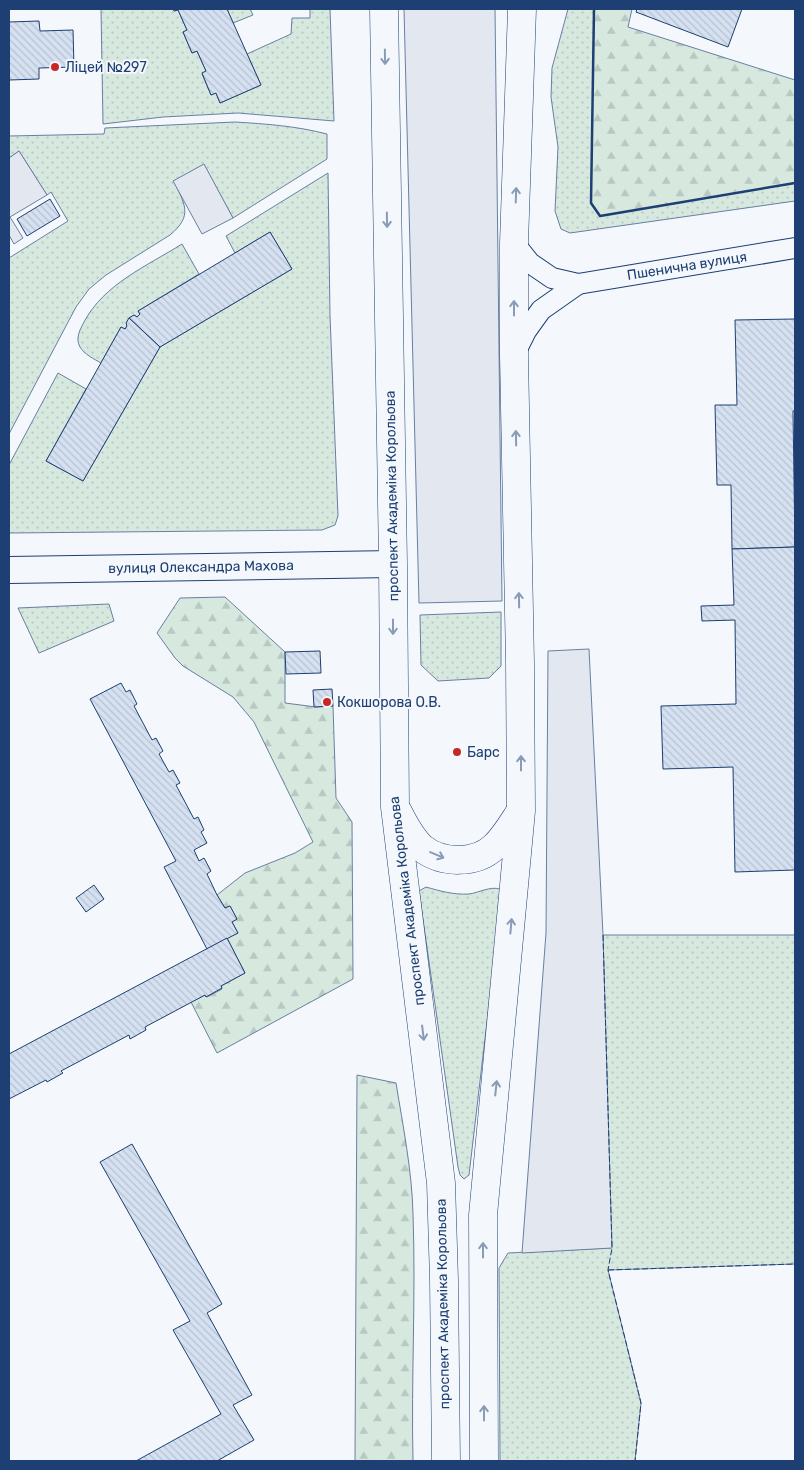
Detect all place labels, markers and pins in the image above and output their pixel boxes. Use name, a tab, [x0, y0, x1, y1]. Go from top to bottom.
place label: Ліцей №297	[65, 59, 147, 76]
marker: Ліцей №297	[49, 61, 61, 73]
place label: Кокшорова О.В.	[337, 694, 441, 711]
marker: Кокшорова О.В.	[321, 696, 333, 708]
place label: Барс	[467, 744, 500, 761]
marker: Барс	[451, 746, 463, 758]

